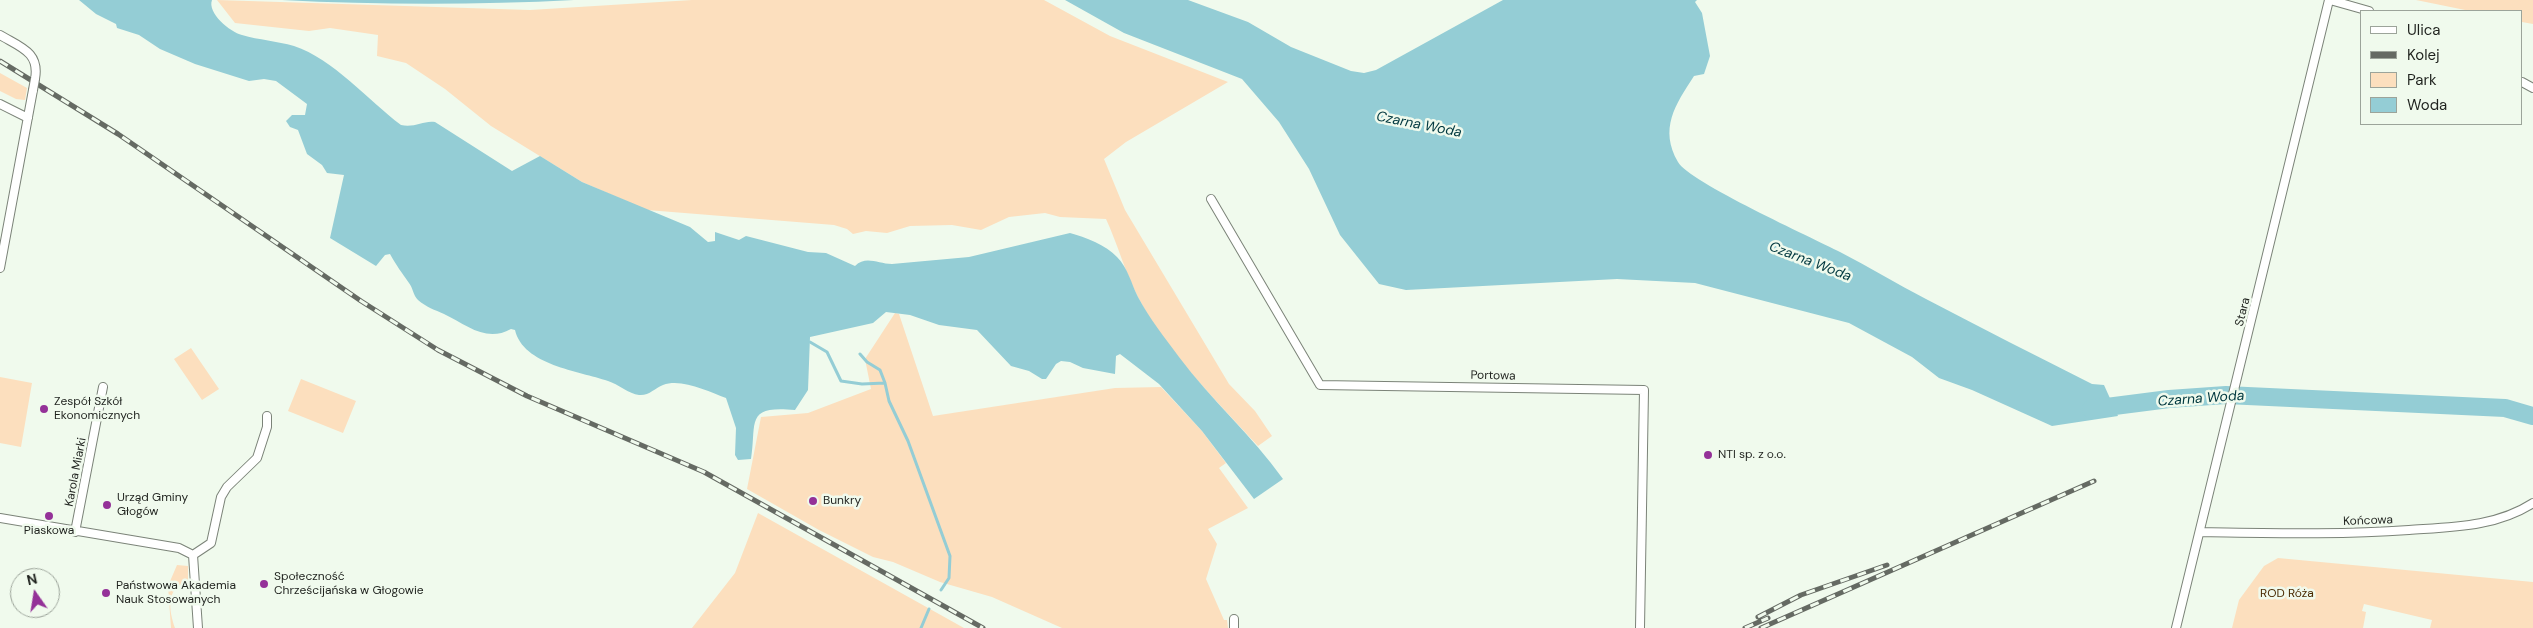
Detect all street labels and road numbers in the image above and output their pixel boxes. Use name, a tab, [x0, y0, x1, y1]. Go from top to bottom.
street label: Stara	[2232, 296, 2254, 328]
street label: Portowa	[1470, 368, 1516, 384]
street label: Karola Miarki	[62, 436, 90, 508]
street label: Końcowa	[2343, 513, 2393, 529]

